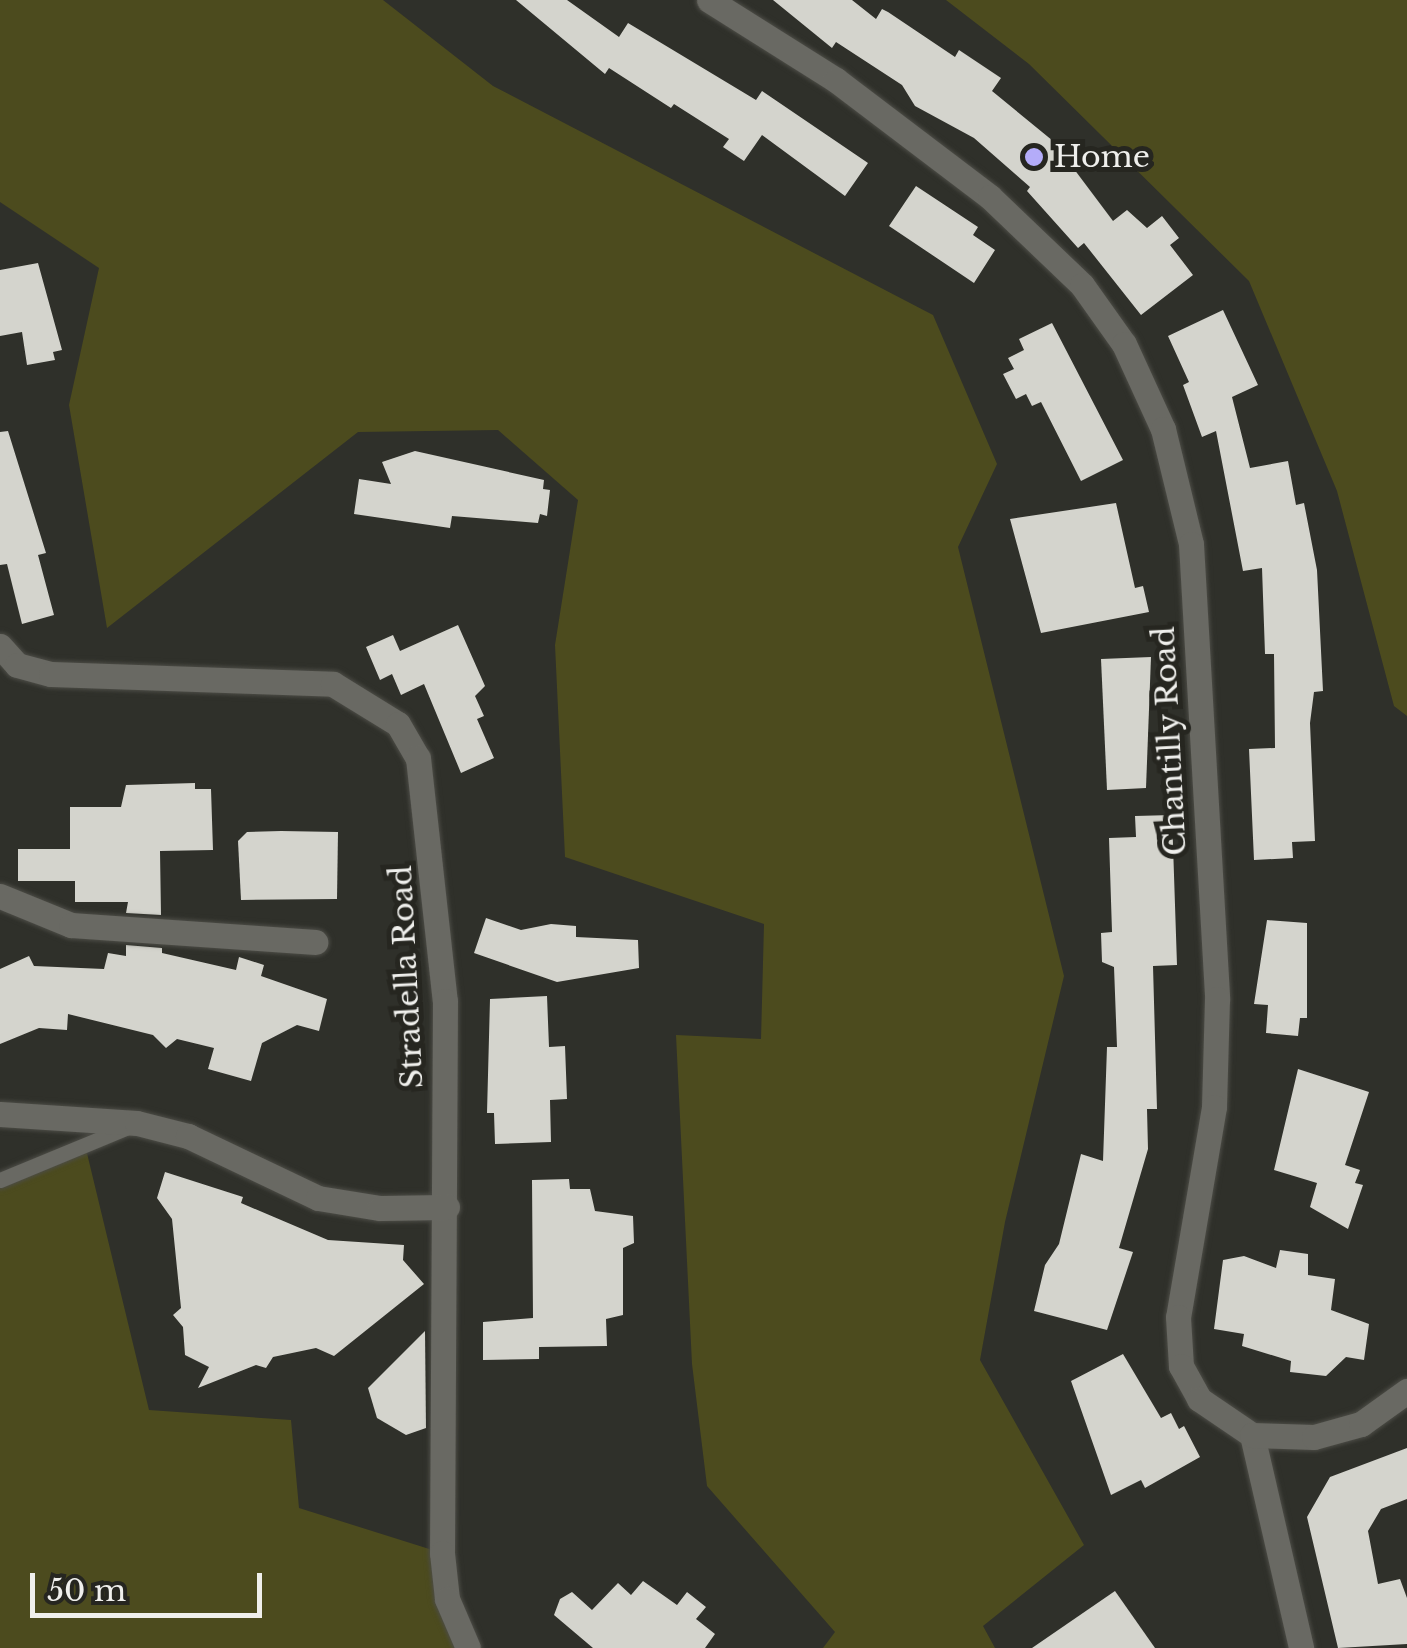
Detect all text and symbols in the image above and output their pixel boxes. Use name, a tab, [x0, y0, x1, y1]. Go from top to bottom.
place label: Home	[1054, 139, 1150, 175]
marker: Home	[1023, 146, 1045, 168]
street label: Chantilly Road	[1146, 625, 1194, 857]
street label: Stradella Road	[383, 864, 431, 1090]
scale bar	[35, 1553, 268, 1615]
text: 50 m	[47, 1572, 126, 1609]

